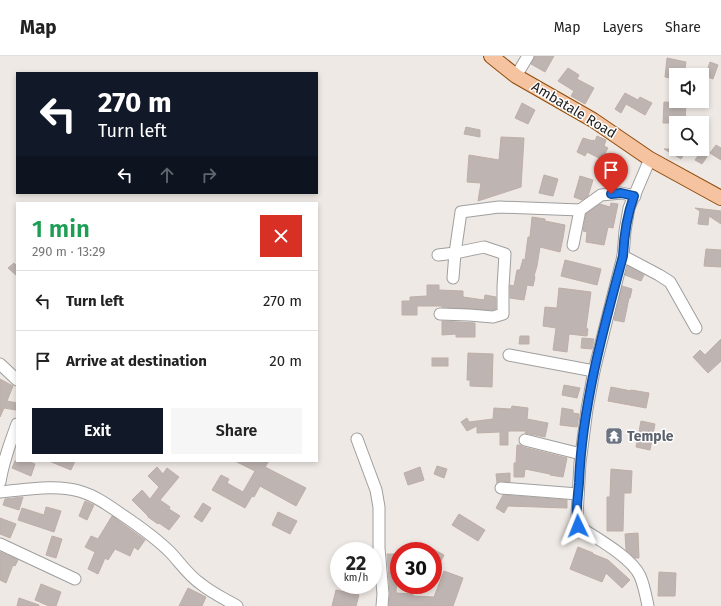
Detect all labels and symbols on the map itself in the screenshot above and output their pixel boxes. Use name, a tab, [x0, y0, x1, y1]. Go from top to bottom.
street label: Ambatale Road	[529, 78, 619, 142]
pin	[594, 153, 628, 194]
temple icon: Temple	[604, 426, 624, 446]
place label: Temple	[627, 428, 674, 445]
position arrow	[557, 505, 599, 547]
speed limit sign: 30	[390, 542, 442, 594]

